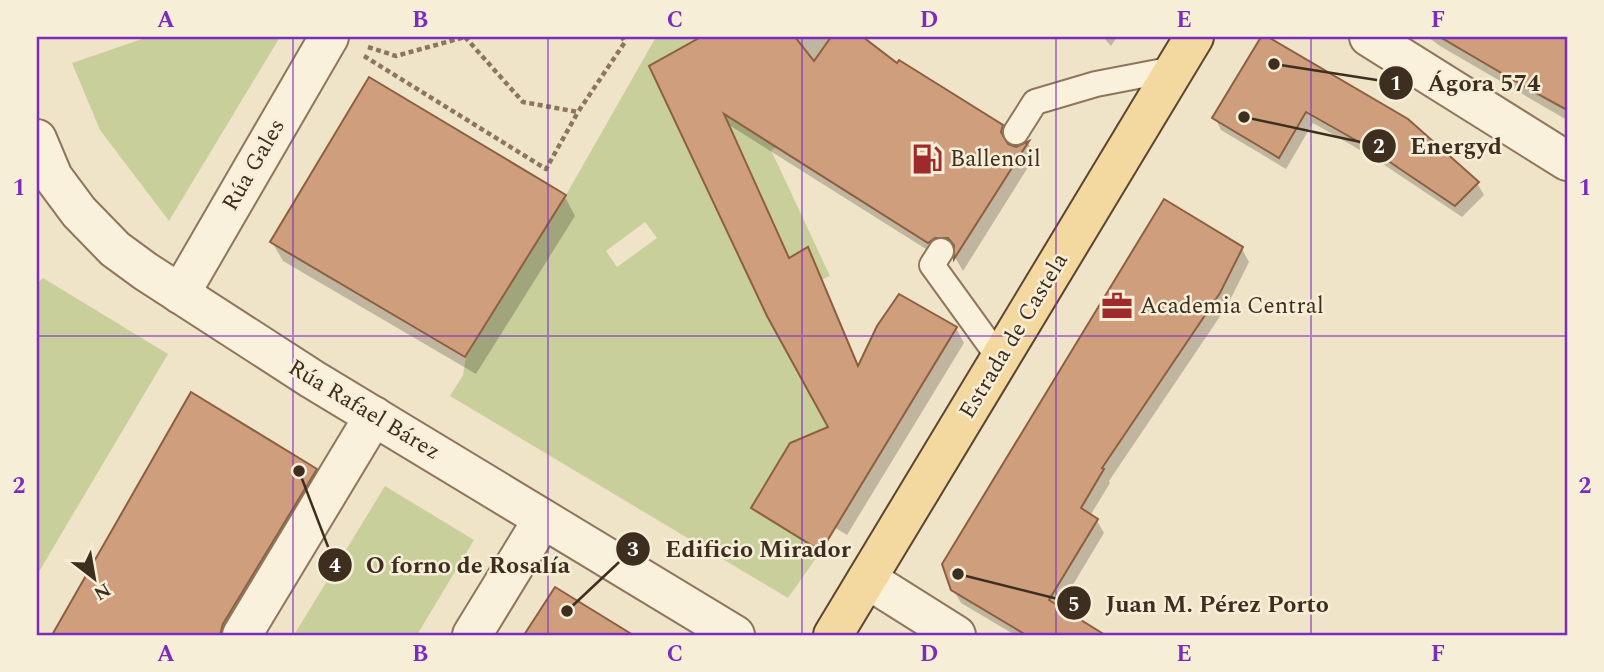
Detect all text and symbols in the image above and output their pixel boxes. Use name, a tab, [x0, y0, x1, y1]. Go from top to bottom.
text: A	[157, 3, 175, 38]
text: B	[412, 3, 428, 38]
text: C	[667, 3, 683, 38]
text: D	[920, 3, 938, 38]
text: E	[1176, 3, 1192, 38]
text: F	[1431, 3, 1445, 38]
callout: Ágora 574	[1378, 60, 1554, 105]
text: Ágora 574	[1427, 66, 1541, 102]
text: 1	[1390, 68, 1402, 100]
street label: Rúa Gales	[213, 112, 295, 218]
callout: Energyd	[1361, 123, 1516, 168]
text: Energyd	[1410, 129, 1502, 165]
text: 2	[1373, 131, 1385, 163]
fuel station icon: Ballenoil	[910, 142, 944, 176]
place label: Ballenoil	[950, 142, 1041, 177]
text: 1	[13, 171, 25, 206]
text: 1	[1579, 171, 1591, 206]
street label: Estrada de Castela	[951, 246, 1077, 426]
office icon: Academia Central	[1100, 289, 1134, 323]
place label: Academia Central	[1140, 289, 1324, 324]
street label: Rúa Rafael Bárez	[281, 351, 447, 469]
text: 2	[13, 469, 26, 504]
text: 2	[1579, 469, 1592, 504]
callout: Edificio Mirador	[616, 526, 865, 571]
text: Edificio Mirador	[665, 532, 852, 568]
text: 3	[627, 534, 639, 566]
north arrow	[60, 542, 130, 612]
callout: O forno de Rosalía	[317, 542, 584, 587]
text: O forno de Rosalía	[366, 548, 571, 584]
text: 4	[329, 550, 341, 582]
text: N	[88, 575, 116, 608]
callout: Juan M. Pérez Porto	[1057, 581, 1343, 626]
text: Juan M. Pérez Porto	[1105, 587, 1329, 623]
text: 5	[1068, 589, 1080, 621]
text: A	[157, 637, 175, 672]
text: B	[412, 637, 428, 672]
text: C	[667, 637, 683, 672]
text: D	[920, 637, 938, 672]
text: E	[1176, 637, 1192, 672]
text: F	[1431, 637, 1445, 672]

